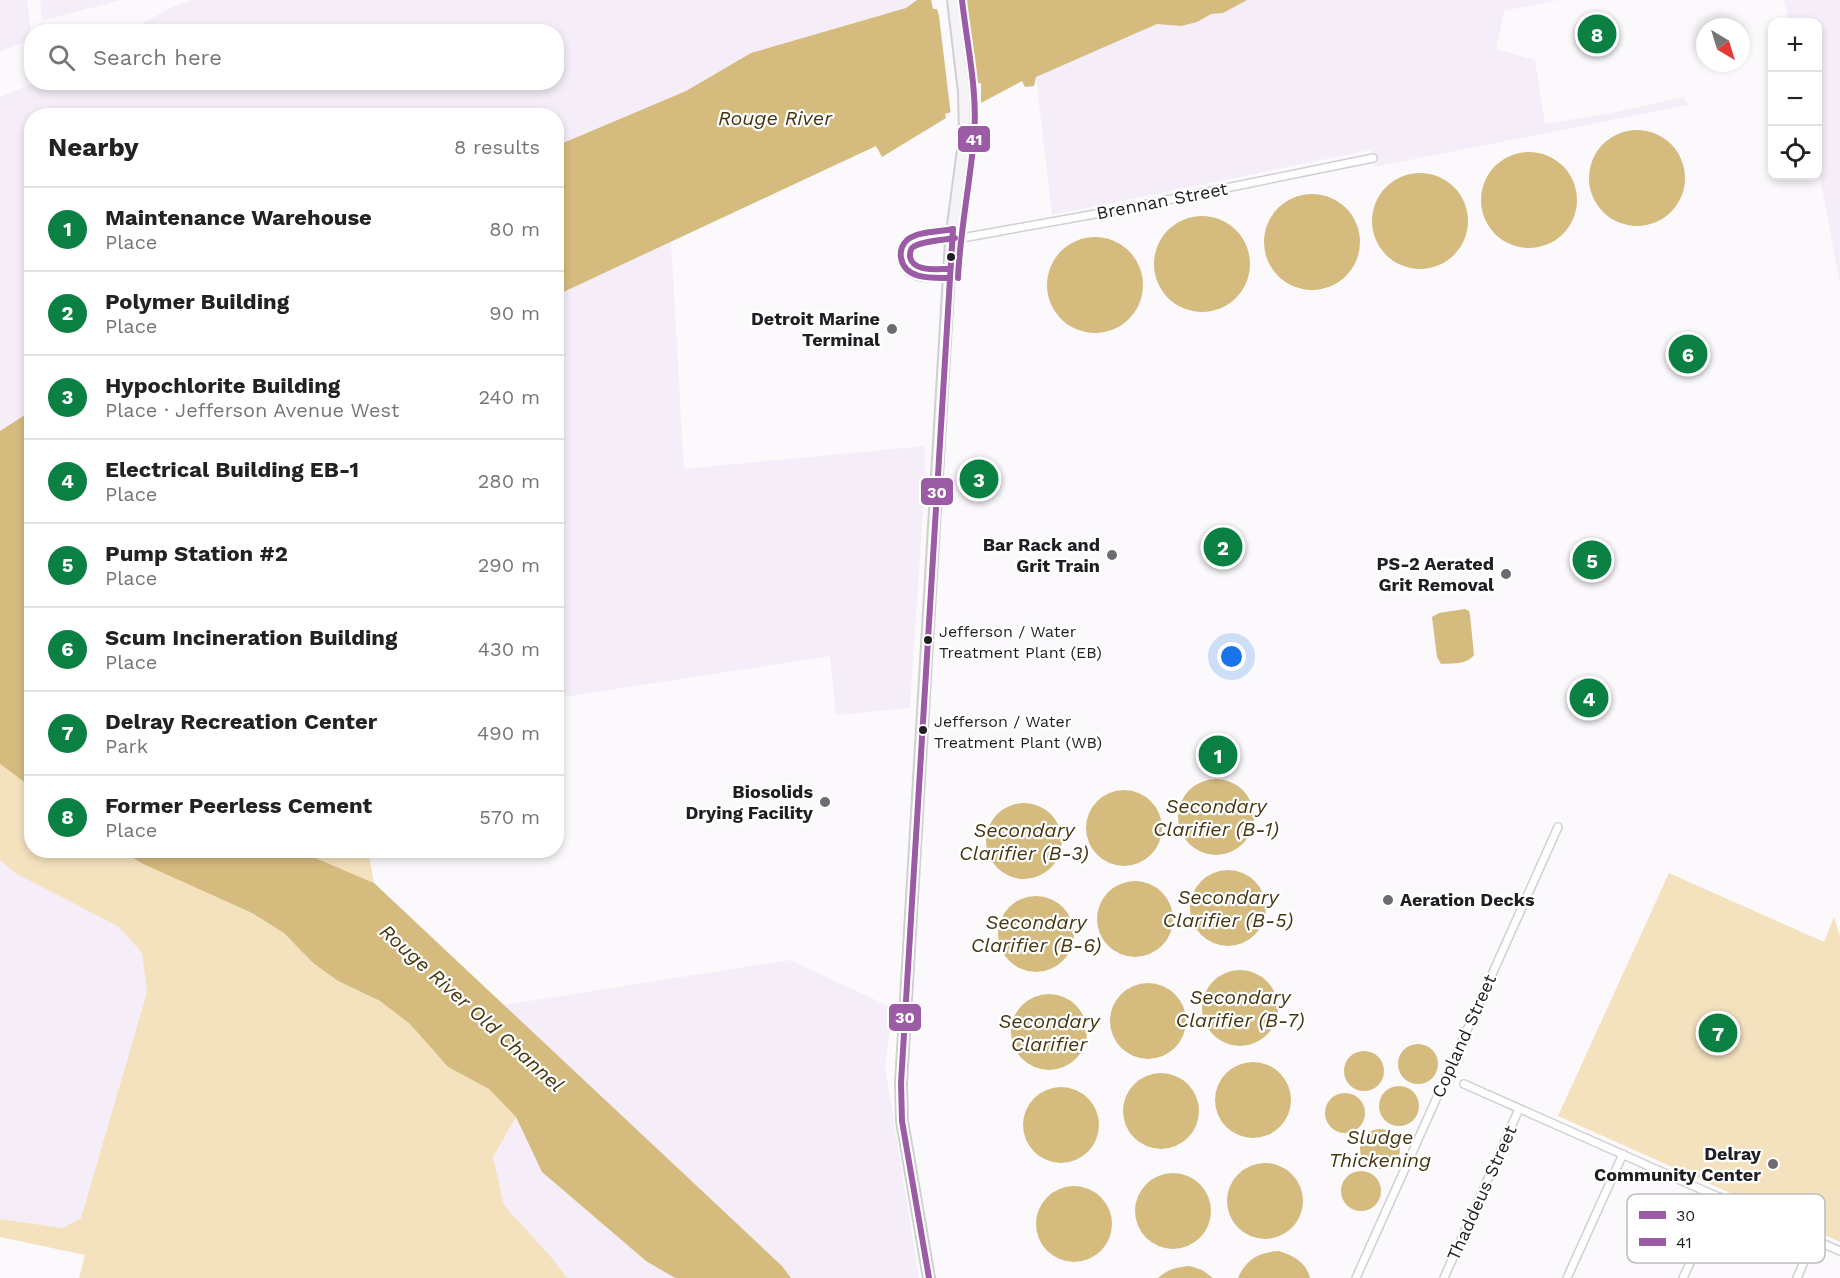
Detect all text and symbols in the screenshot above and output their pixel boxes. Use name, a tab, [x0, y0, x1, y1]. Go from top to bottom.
pin: 8	[1578, 12, 1616, 57]
north arrow	[1696, 18, 1750, 72]
map controls	[1768, 18, 1822, 180]
button: +	[1768, 18, 1822, 72]
search box	[24, 24, 564, 90]
icon: search	[45, 41, 78, 74]
text: Search here	[93, 45, 222, 70]
button: −	[1768, 72, 1822, 126]
water label: Rouge River	[718, 106, 833, 130]
line badge: 41	[957, 125, 991, 153]
button: locate	[1768, 126, 1822, 180]
text: 41	[966, 130, 982, 149]
text: Nearby	[48, 132, 139, 162]
text: 8 results	[454, 135, 540, 159]
street label: Brennan Street	[1095, 177, 1230, 224]
text: Maintenance Warehouse	[105, 205, 372, 230]
text: 1	[63, 217, 72, 241]
text: 80 m	[489, 217, 540, 241]
text: Place	[105, 230, 157, 254]
unlabelled marker	[945, 251, 957, 263]
text: Polymer Building	[105, 289, 289, 314]
text: 2	[62, 301, 73, 325]
text: 90 m	[489, 301, 540, 325]
place label: Detroit Marine Terminal	[751, 308, 880, 350]
text: Place	[105, 314, 157, 338]
marker: Detroit Marine Terminal	[885, 322, 899, 336]
pin: 6	[1668, 332, 1708, 376]
text: Hypochlorite Building	[105, 373, 340, 398]
text: 3	[62, 385, 73, 409]
text: 240 m	[478, 385, 540, 409]
text: Place · Jefferson Avenue West	[105, 398, 399, 422]
pin: 3	[960, 456, 998, 502]
text: Electrical Building EB-1	[105, 457, 359, 482]
text: 4	[61, 469, 74, 493]
text: 280 m	[478, 469, 540, 493]
line badge: 30	[920, 477, 954, 506]
text: Place	[105, 482, 157, 506]
text: 30	[927, 483, 947, 502]
pin: 2	[1204, 524, 1242, 570]
place label: Bar Rack and Grit Train	[983, 534, 1100, 576]
pin: 5	[1572, 538, 1612, 582]
text: Pump Station #2	[105, 541, 288, 566]
marker: Bar Rack and Grit Train	[1105, 548, 1119, 562]
text: 5	[62, 553, 73, 577]
text: 290 m	[478, 553, 540, 577]
place label: PS-2 Aerated Grit Removal	[1377, 553, 1494, 595]
text: Place	[105, 566, 157, 590]
marker: PS-2 Aerated Grit Removal	[1499, 567, 1513, 581]
place label: Jefferson / Water Treatment Plant (EB)	[939, 622, 1102, 662]
text: Scum Incineration Building	[105, 625, 397, 650]
marker: Jefferson / Water Treatment Plant (EB)	[922, 634, 934, 646]
text: 6	[61, 637, 74, 661]
text: 430 m	[478, 637, 540, 661]
your location	[1217, 642, 1246, 671]
text: Place	[105, 650, 157, 674]
pin: 4	[1570, 676, 1608, 720]
text: Delray Recreation Center	[105, 709, 377, 734]
place label: Jefferson / Water Treatment Plant (WB)	[934, 712, 1102, 752]
text: 7	[61, 721, 74, 745]
text: 490 m	[477, 721, 540, 745]
marker: Jefferson / Water Treatment Plant (WB)	[917, 724, 929, 736]
pin: 1	[1198, 732, 1238, 777]
text: Park	[105, 734, 148, 758]
place label: Biosolids Drying Facility	[685, 781, 814, 823]
text: Former Peerless Cement	[105, 793, 372, 818]
water label: Secondary Clarifier (B-1)	[1153, 794, 1279, 841]
marker: Biosolids Drying Facility	[818, 795, 832, 809]
text: 8	[61, 805, 74, 829]
text: 570 m	[479, 805, 540, 829]
text: Place	[105, 818, 157, 842]
water label: Secondary Clarifier (B-3)	[959, 818, 1089, 865]
water label: Secondary Clarifier (B-5)	[1163, 885, 1293, 932]
place label: Aeration Decks	[1400, 889, 1535, 910]
marker: Aeration Decks	[1381, 893, 1395, 907]
water label: Secondary Clarifier (B-6)	[971, 910, 1101, 957]
water label: Rouge River Old Channel	[375, 919, 569, 1097]
street label: Copland Street	[1427, 970, 1500, 1101]
water label: Secondary Clarifier (B-7)	[1176, 985, 1305, 1032]
line badge: 30	[888, 1003, 922, 1032]
text: 30	[895, 1008, 915, 1027]
water label: Secondary Clarifier	[998, 1009, 1101, 1056]
pin: 7	[1698, 1010, 1738, 1056]
street label: Thaddeus Street	[1442, 1122, 1521, 1264]
water label: Sludge Thickening	[1329, 1125, 1431, 1172]
place label: Delray Community Center	[1594, 1143, 1762, 1185]
marker: Delray Community Center	[1766, 1157, 1780, 1171]
legend	[1627, 1194, 1825, 1263]
text: 30	[1676, 1206, 1695, 1225]
text: 41	[1676, 1233, 1692, 1252]

